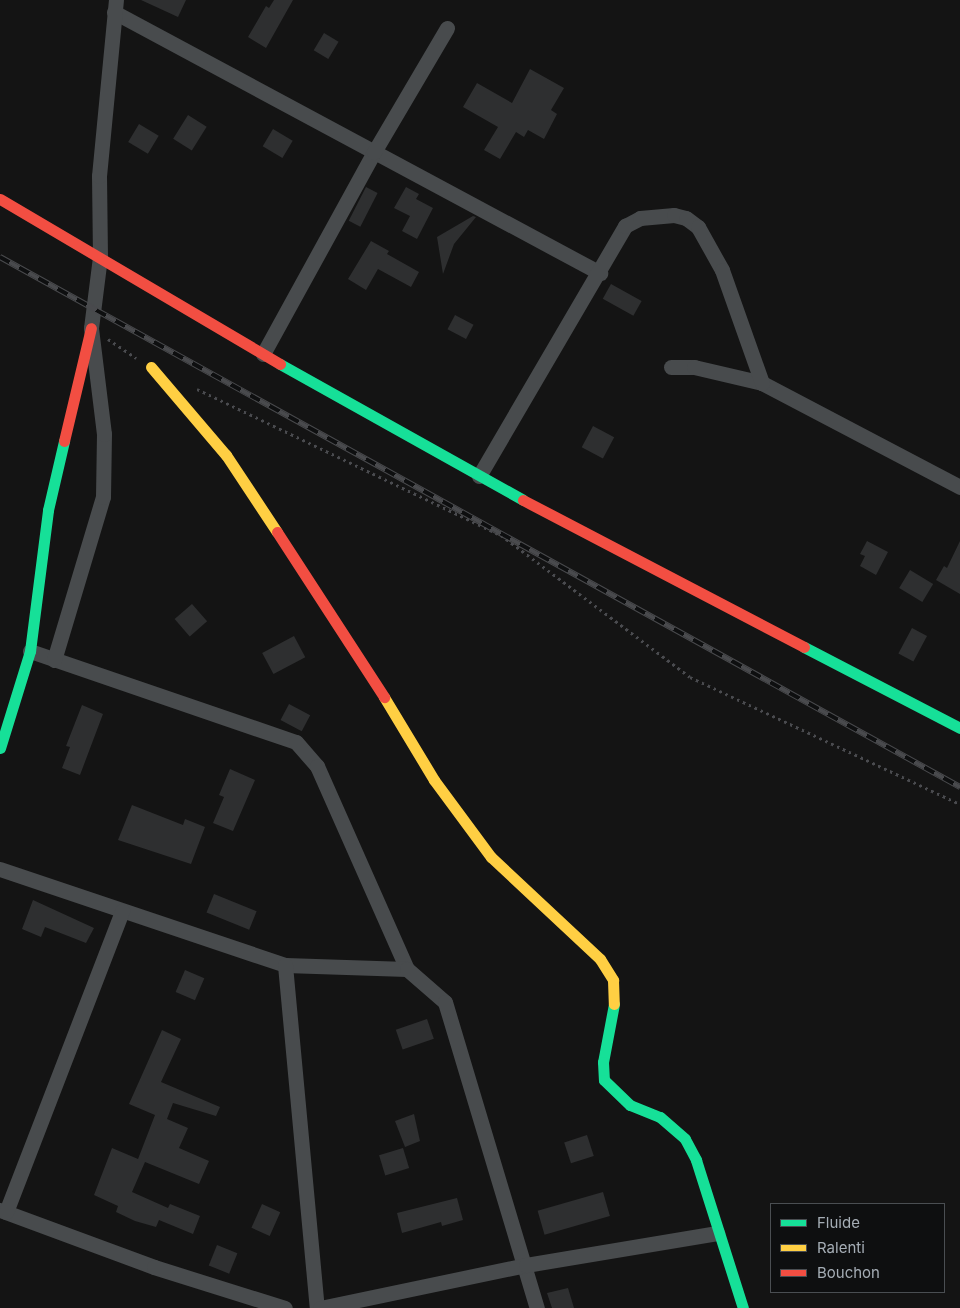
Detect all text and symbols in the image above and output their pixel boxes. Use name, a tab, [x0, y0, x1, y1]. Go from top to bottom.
legend	[770, 1203, 945, 1293]
text: Fluide	[817, 1213, 860, 1232]
text: Ralenti	[817, 1238, 865, 1257]
text: Bouchon	[817, 1263, 880, 1282]

